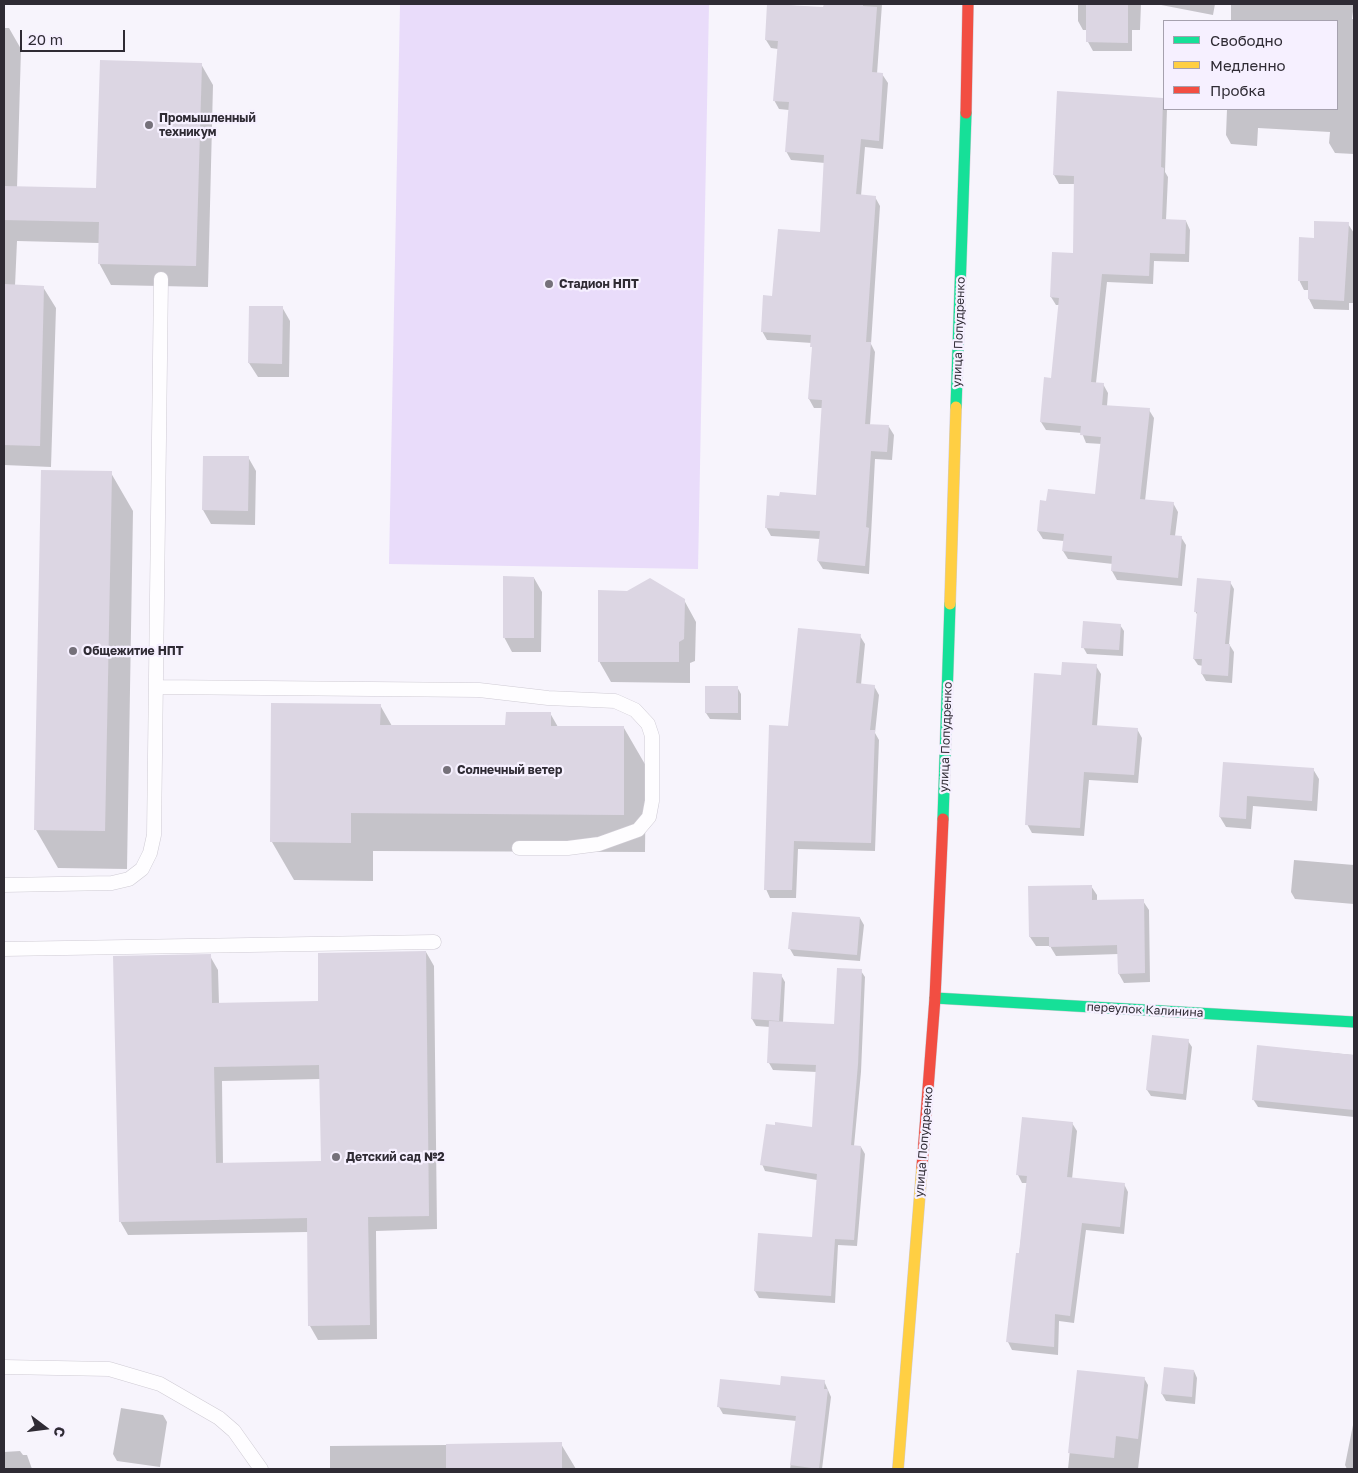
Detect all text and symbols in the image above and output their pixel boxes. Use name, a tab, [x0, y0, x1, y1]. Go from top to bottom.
scale bar	[22, 20, 128, 52]
legend	[1163, 20, 1338, 110]
text: 20 m	[28, 30, 63, 48]
text: Свободно	[1210, 31, 1283, 49]
text: Медленно	[1210, 56, 1286, 74]
text: Пробка	[1210, 81, 1265, 99]
place label: Промышленный техникум	[159, 111, 256, 139]
marker: Промышленный техникум	[143, 119, 155, 131]
street label: улица Попудренко	[950, 276, 968, 388]
place label: Стадион НПТ	[559, 277, 639, 291]
marker: Стадион НПТ	[543, 278, 555, 290]
place label: Общежитие НПТ	[83, 644, 184, 658]
marker: Общежитие НПТ	[67, 645, 79, 657]
street label: улица Попудренко	[937, 681, 955, 793]
place label: Солнечный ветер	[457, 763, 562, 777]
marker: Солнечный ветер	[441, 764, 453, 776]
street label: переулок Калинина	[1086, 1000, 1204, 1020]
street label: улица Попудренко	[912, 1086, 936, 1198]
place label: Детский сад №2	[346, 1150, 445, 1164]
marker: Детский сад №2	[330, 1151, 342, 1163]
north arrow	[20, 1403, 70, 1453]
text: С	[50, 1425, 69, 1439]

